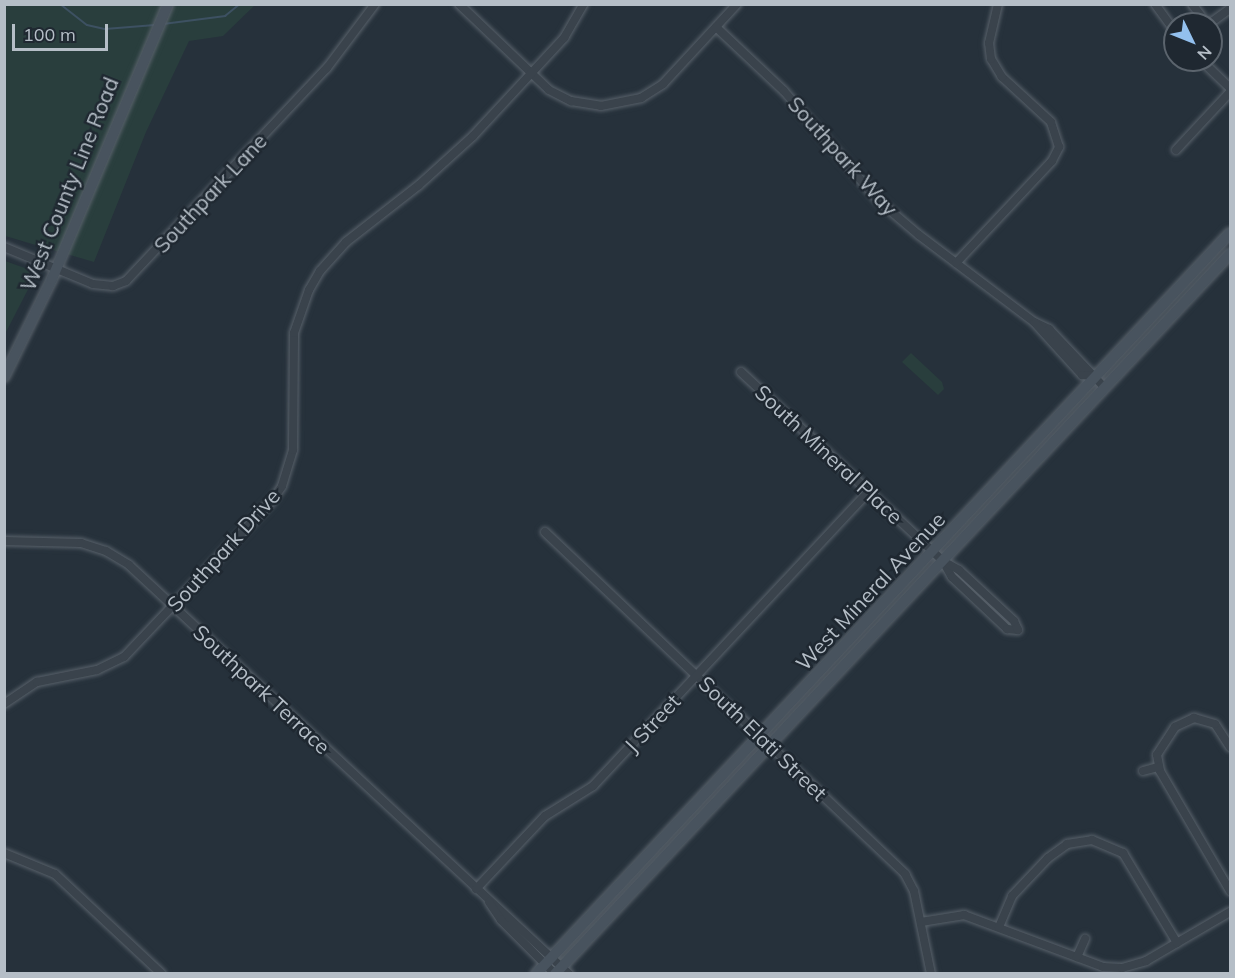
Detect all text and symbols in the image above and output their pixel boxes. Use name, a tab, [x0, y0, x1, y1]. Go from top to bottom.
scale bar	[15, 12, 111, 50]
north arrow	[1163, 12, 1223, 72]
text: 100 m	[23, 23, 76, 46]
text: N	[1193, 42, 1216, 64]
street label: West County Line Road	[15, 74, 123, 294]
street label: Southpark Way	[783, 91, 903, 221]
street label: Southpark Lane	[148, 128, 272, 258]
street label: South Mineral Place	[750, 379, 908, 529]
street label: Southpark Drive	[161, 483, 285, 617]
street label: West Mineral Avenue	[790, 507, 950, 675]
street label: Southpark Terrace	[188, 619, 336, 759]
street label: South Elati Street	[694, 671, 832, 805]
street label: J Street	[619, 689, 685, 757]

